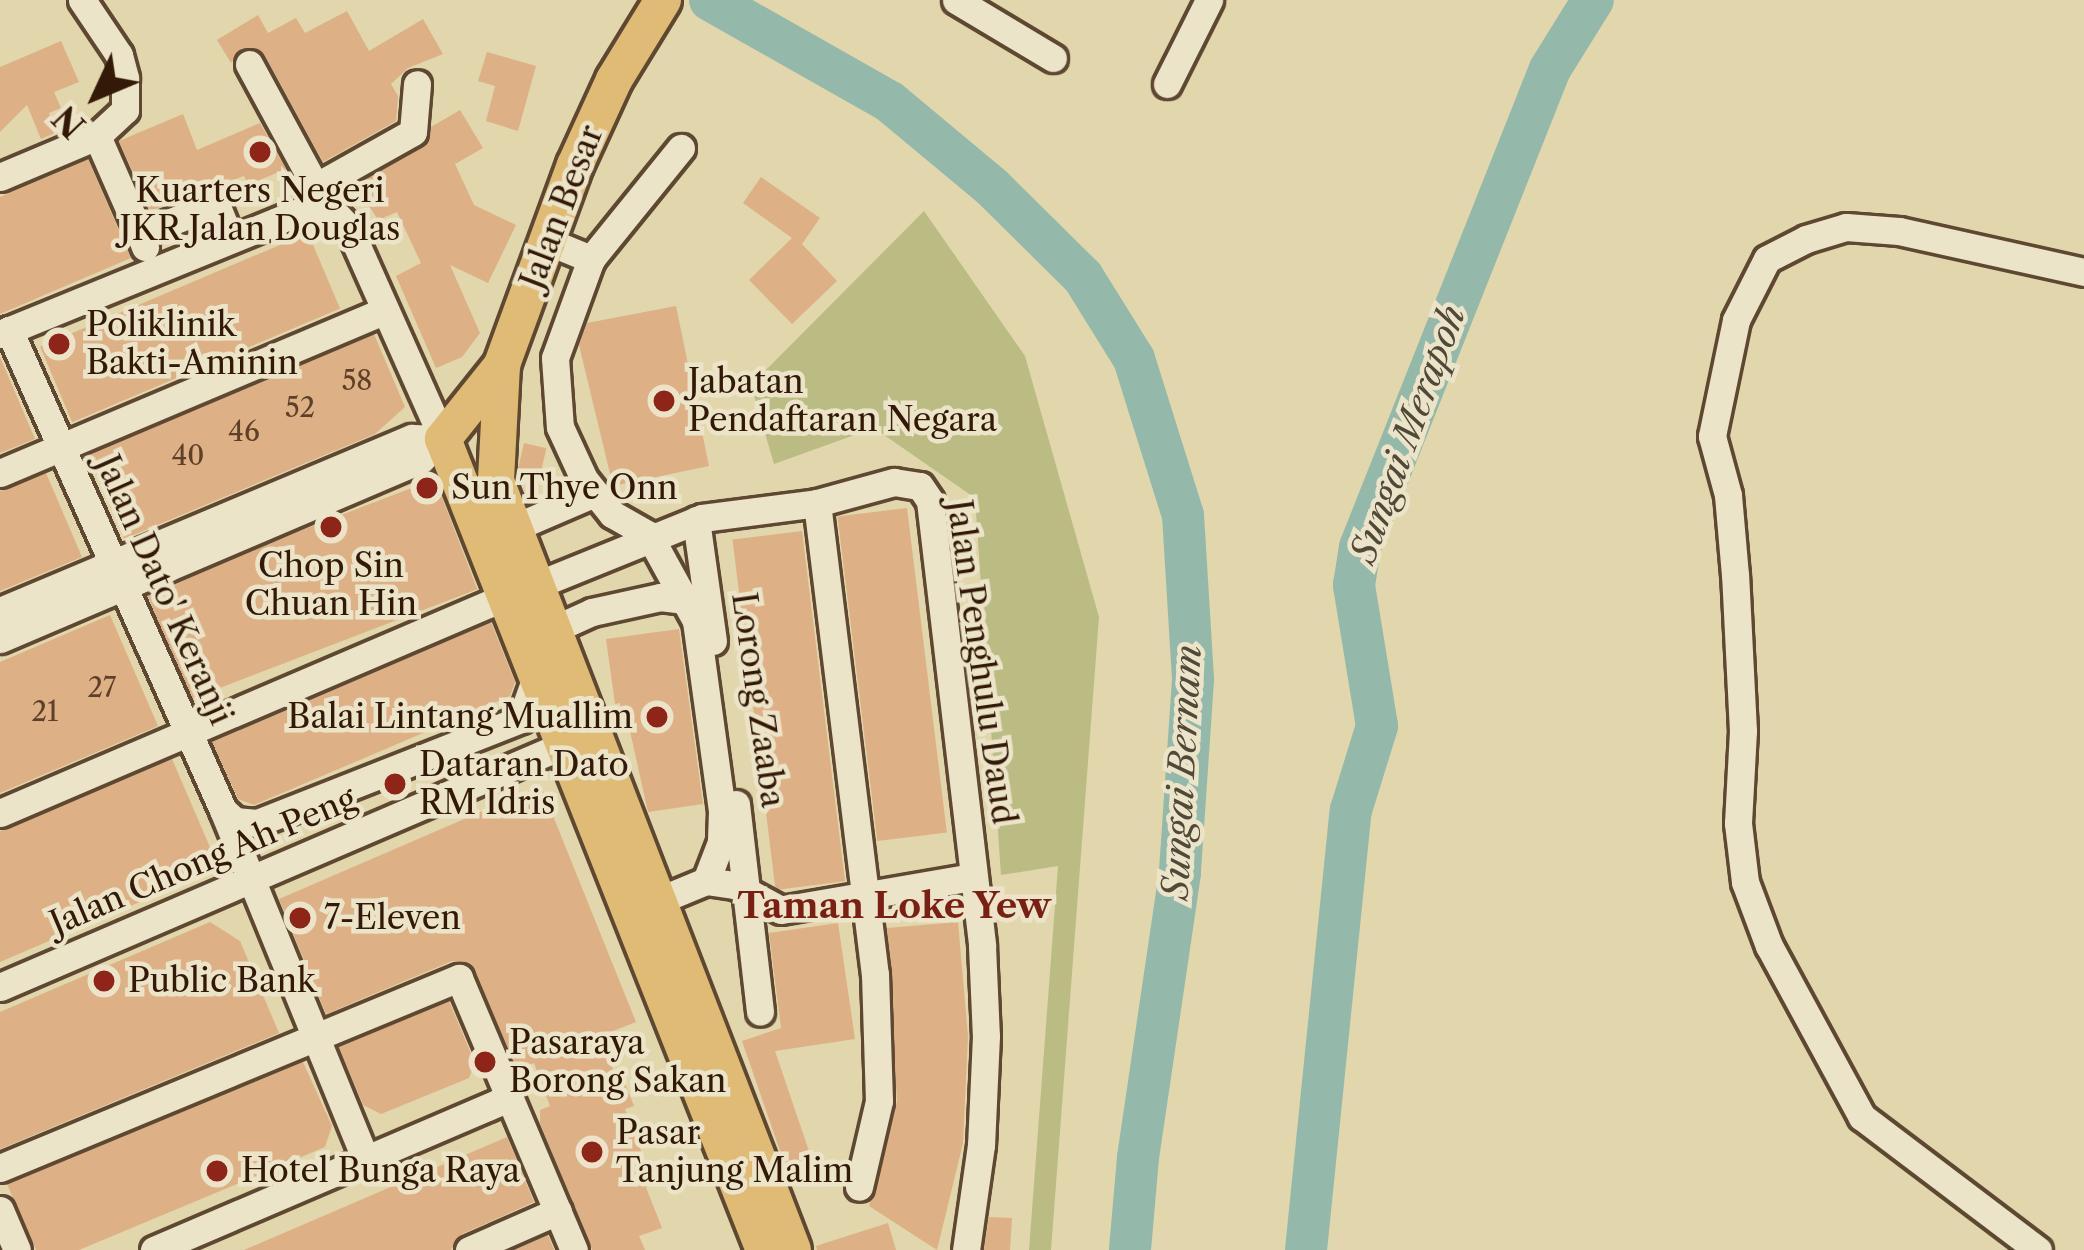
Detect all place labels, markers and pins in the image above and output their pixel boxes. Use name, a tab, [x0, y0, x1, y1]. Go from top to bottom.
marker: Kuarters Negeri JKR Jalan Douglas	[247, 139, 273, 165]
place label: Kuarters Negeri JKR Jalan Douglas	[119, 171, 401, 249]
place label: Poliklinik Bakti-Aminin	[86, 305, 298, 383]
marker: Poliklinik Bakti-Aminin	[43, 328, 75, 360]
place label: Jabatan Pendaftaran Negara	[688, 362, 997, 440]
marker: Jabatan Pendaftaran Negara	[651, 388, 677, 414]
place label: Sun Thye Onn	[451, 468, 679, 508]
marker: Sun Thye Onn	[414, 475, 440, 501]
marker: Chop Sin Chuan Hin	[318, 514, 344, 540]
place label: Chop Sin Chuan Hin	[245, 546, 417, 624]
place label: Balai Lintang Muallim	[287, 697, 633, 737]
marker: Balai Lintang Muallim	[644, 704, 670, 730]
place label: Dataran Dato RM Idris	[419, 745, 629, 823]
marker: Dataran Dato RM Idris	[382, 771, 408, 797]
place label: 7-Eleven	[324, 898, 461, 938]
marker: 7-Eleven	[287, 905, 313, 931]
place label: Public Bank	[128, 961, 316, 1001]
marker: Public Bank	[91, 968, 117, 994]
place label: Pasaraya Borong Sakan	[509, 1023, 726, 1101]
marker: Pasaraya Borong Sakan	[472, 1049, 498, 1075]
place label: Pasar Tanjung Malim	[616, 1113, 853, 1191]
marker: Pasar Tanjung Malim	[579, 1139, 605, 1165]
place label: Hotel Bunga Raya	[241, 1151, 521, 1191]
marker: Hotel Bunga Raya	[204, 1158, 230, 1184]

